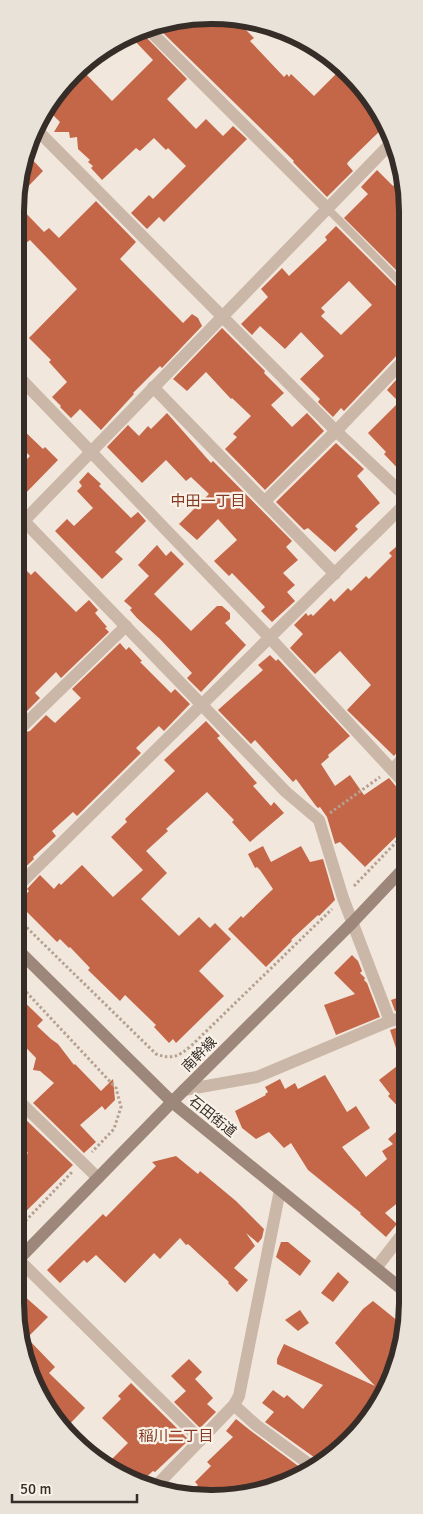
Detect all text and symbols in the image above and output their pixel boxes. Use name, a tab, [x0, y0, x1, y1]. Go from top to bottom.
district label: 中田一丁目	[170, 492, 246, 510]
street label: 南幹線	[178, 1033, 220, 1075]
street label: 石田街道	[186, 1092, 240, 1141]
district label: 稲川二丁目	[138, 1427, 214, 1445]
scale bar	[12, 1472, 138, 1504]
text: 50 m	[20, 1480, 51, 1498]

